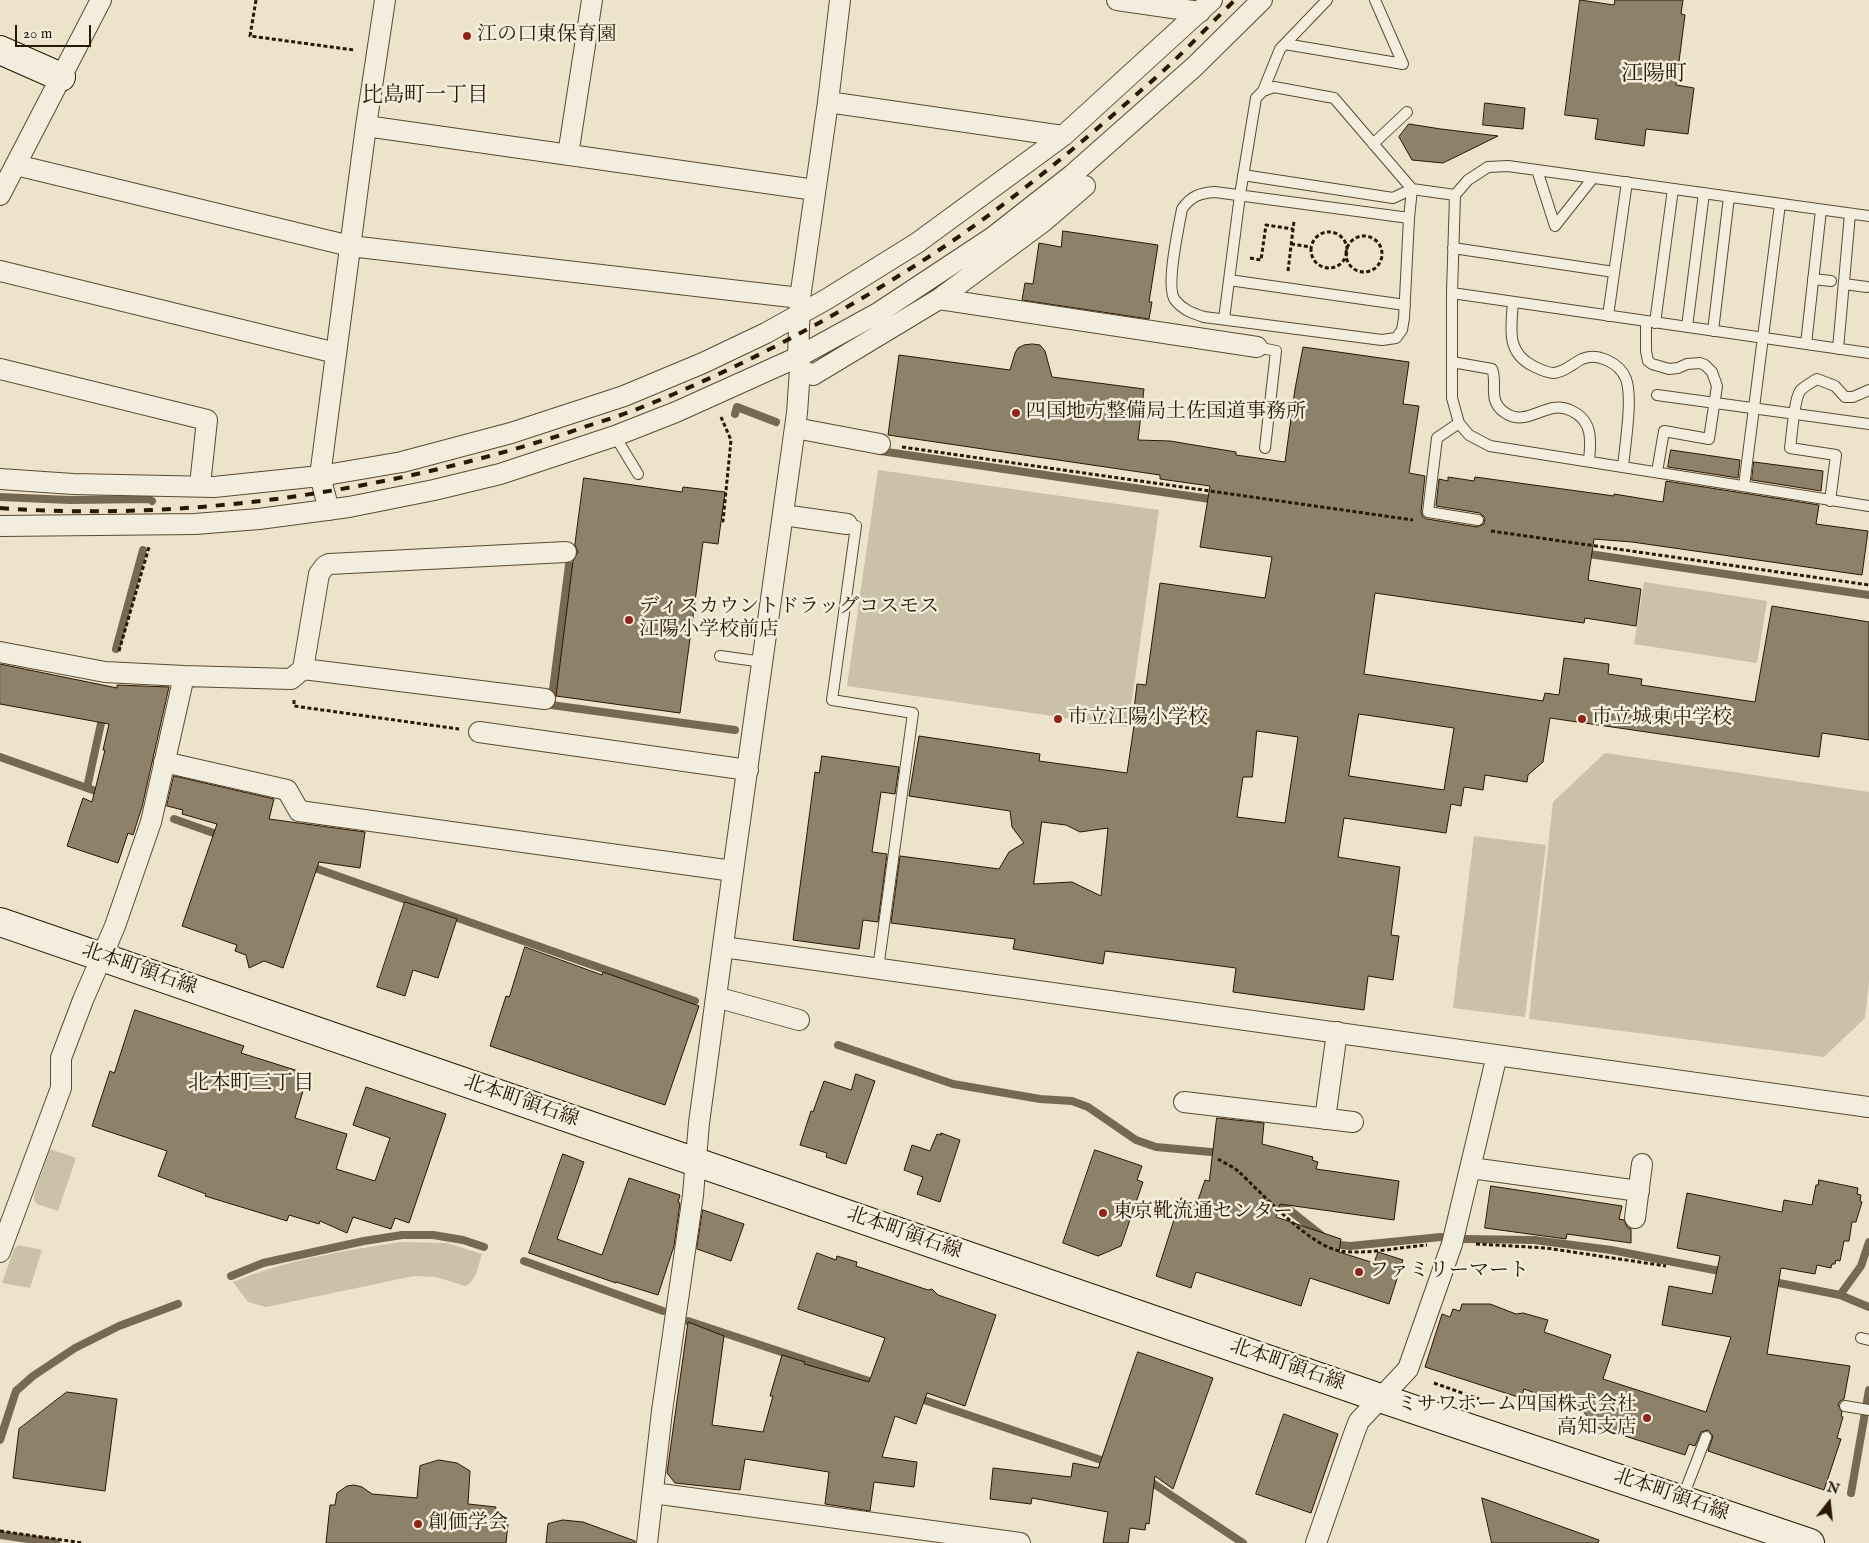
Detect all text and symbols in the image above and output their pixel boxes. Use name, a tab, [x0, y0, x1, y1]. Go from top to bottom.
scale bar	[18, 15, 94, 47]
text: 20 m	[23, 24, 52, 43]
place label: 江の口東保育園	[477, 24, 617, 48]
marker: 江の口東保育園	[461, 30, 473, 42]
district label: 江陽町	[1621, 62, 1687, 88]
district label: 比島町一丁目	[362, 84, 488, 110]
place label: 四国地方整備局土佐国道事務所	[1026, 401, 1306, 425]
marker: 四国地方整備局土佐国道事務所	[1010, 407, 1022, 419]
place label: ディスカウントドラッグコスモス 江陽小学校前店	[639, 596, 939, 643]
marker: ディスカウントドラッグコスモス 江陽小学校前店	[623, 614, 635, 626]
place label: 市立江陽小学校	[1068, 707, 1208, 731]
place label: 市立城東中学校	[1592, 707, 1732, 731]
marker: 市立江陽小学校	[1052, 713, 1064, 725]
marker: 市立城東中学校	[1576, 713, 1588, 725]
street label: 北本町領石線	[78, 939, 200, 1001]
street label: 北本町領石線	[460, 1071, 582, 1133]
district label: 北本町三丁目	[188, 1072, 314, 1098]
place label: 東京靴流通センター	[1113, 1201, 1293, 1225]
street label: 北本町領石線	[843, 1203, 965, 1265]
marker: 東京靴流通センター	[1097, 1207, 1109, 1219]
place label: ファミリーマート	[1369, 1260, 1529, 1284]
marker: ファミリーマート	[1353, 1266, 1365, 1278]
street label: 北本町領石線	[1226, 1335, 1348, 1397]
place label: ミサワホーム四国株式会社 高知支店	[1397, 1394, 1637, 1441]
marker: ミサワホーム四国株式会社 高知支店	[1641, 1412, 1653, 1424]
street label: 北本町領石線	[1610, 1465, 1732, 1527]
north arrow	[1804, 1478, 1854, 1528]
text: N	[1825, 1478, 1841, 1499]
place label: 創価学会	[428, 1512, 508, 1536]
marker: 創価学会	[412, 1518, 424, 1530]

